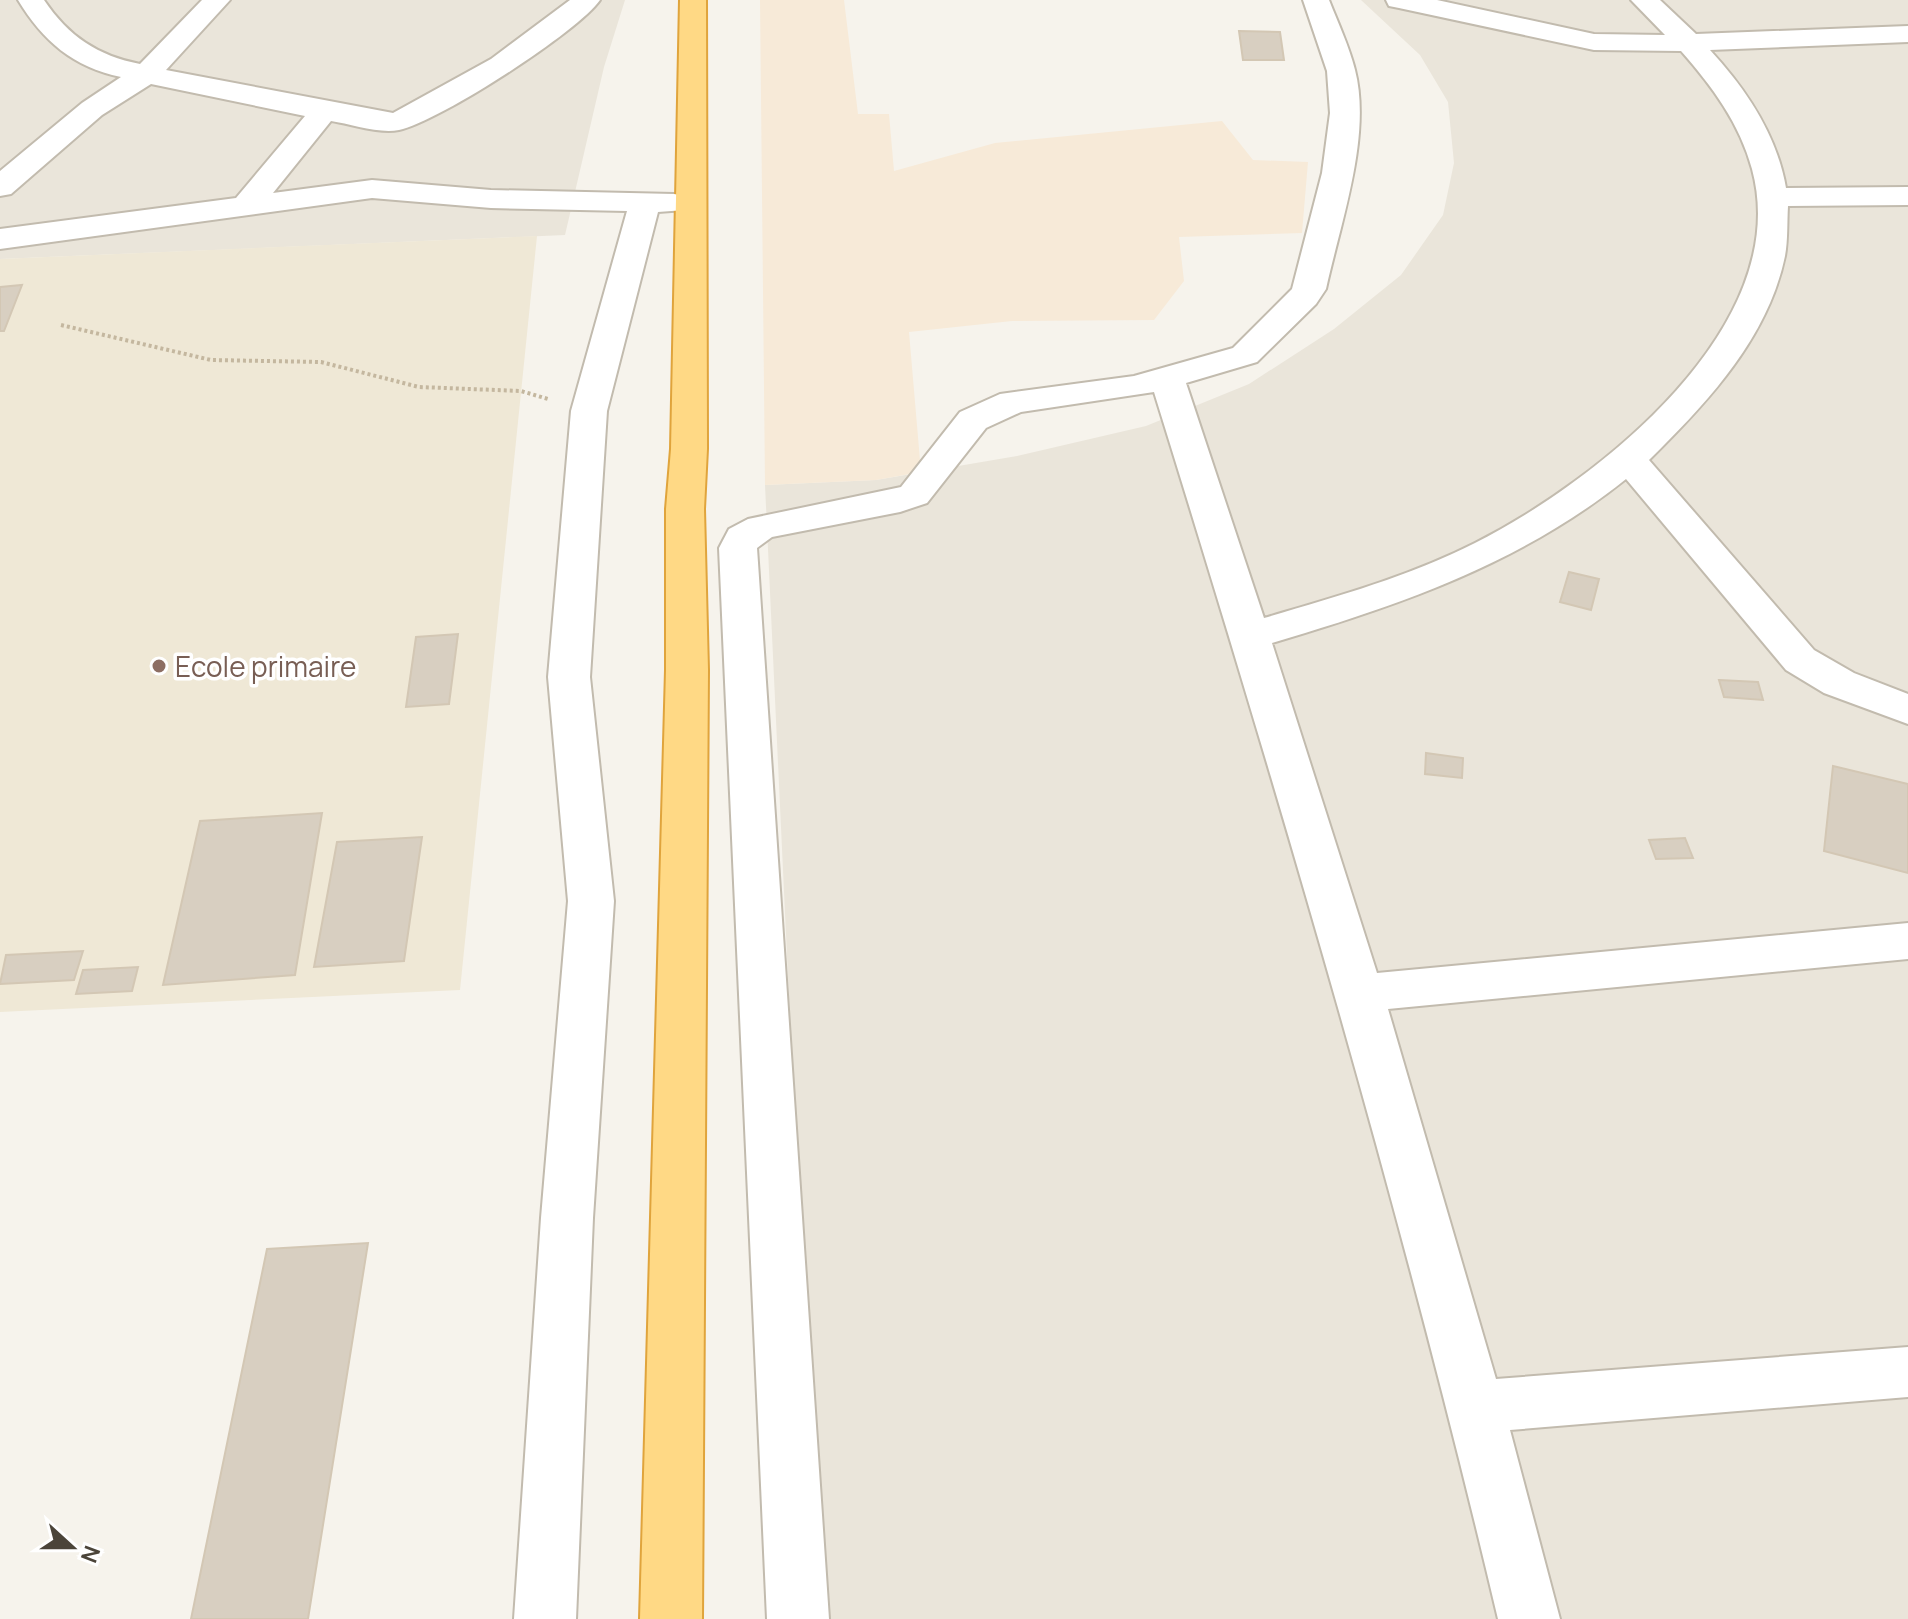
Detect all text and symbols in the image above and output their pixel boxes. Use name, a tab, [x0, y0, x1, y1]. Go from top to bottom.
place label: Ecole primaire	[175, 647, 356, 685]
marker: Ecole primaire	[150, 657, 168, 675]
north arrow	[32, 1507, 112, 1587]
text: N	[74, 1541, 108, 1567]

